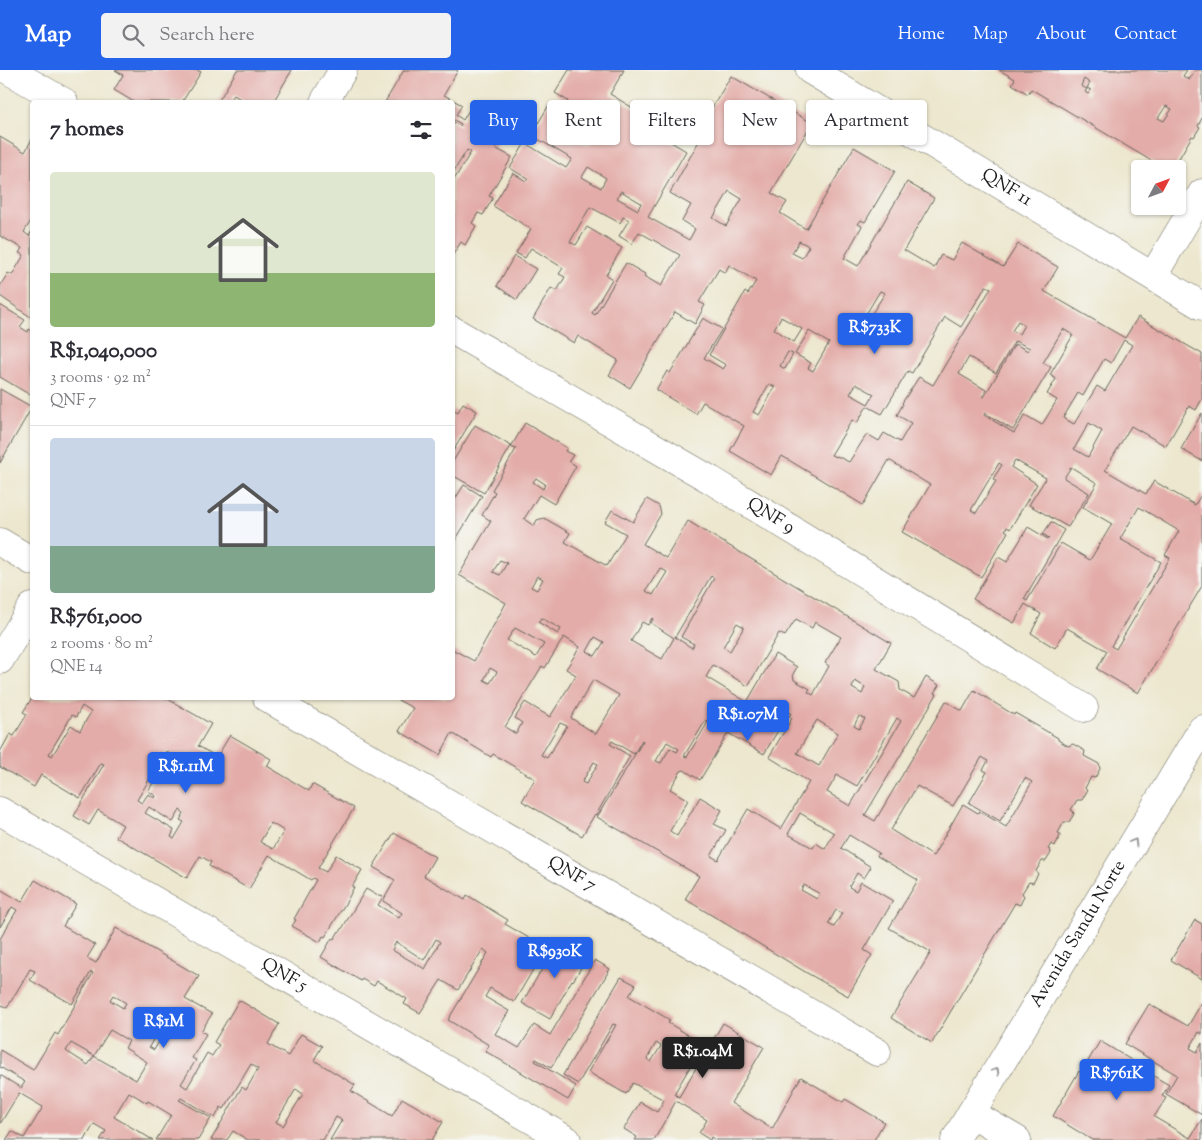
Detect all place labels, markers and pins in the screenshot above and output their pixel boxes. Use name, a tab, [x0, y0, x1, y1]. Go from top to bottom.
pin: R$733K	[834, 312, 916, 355]
pin: R$1.07M	[702, 700, 794, 742]
pin: R$1.11M	[140, 752, 232, 794]
pin: R$930K	[514, 936, 596, 979]
pin: R$1M	[134, 1006, 194, 1049]
pin: R$1.04M	[657, 1036, 749, 1079]
pin: R$761K	[1076, 1058, 1158, 1101]

